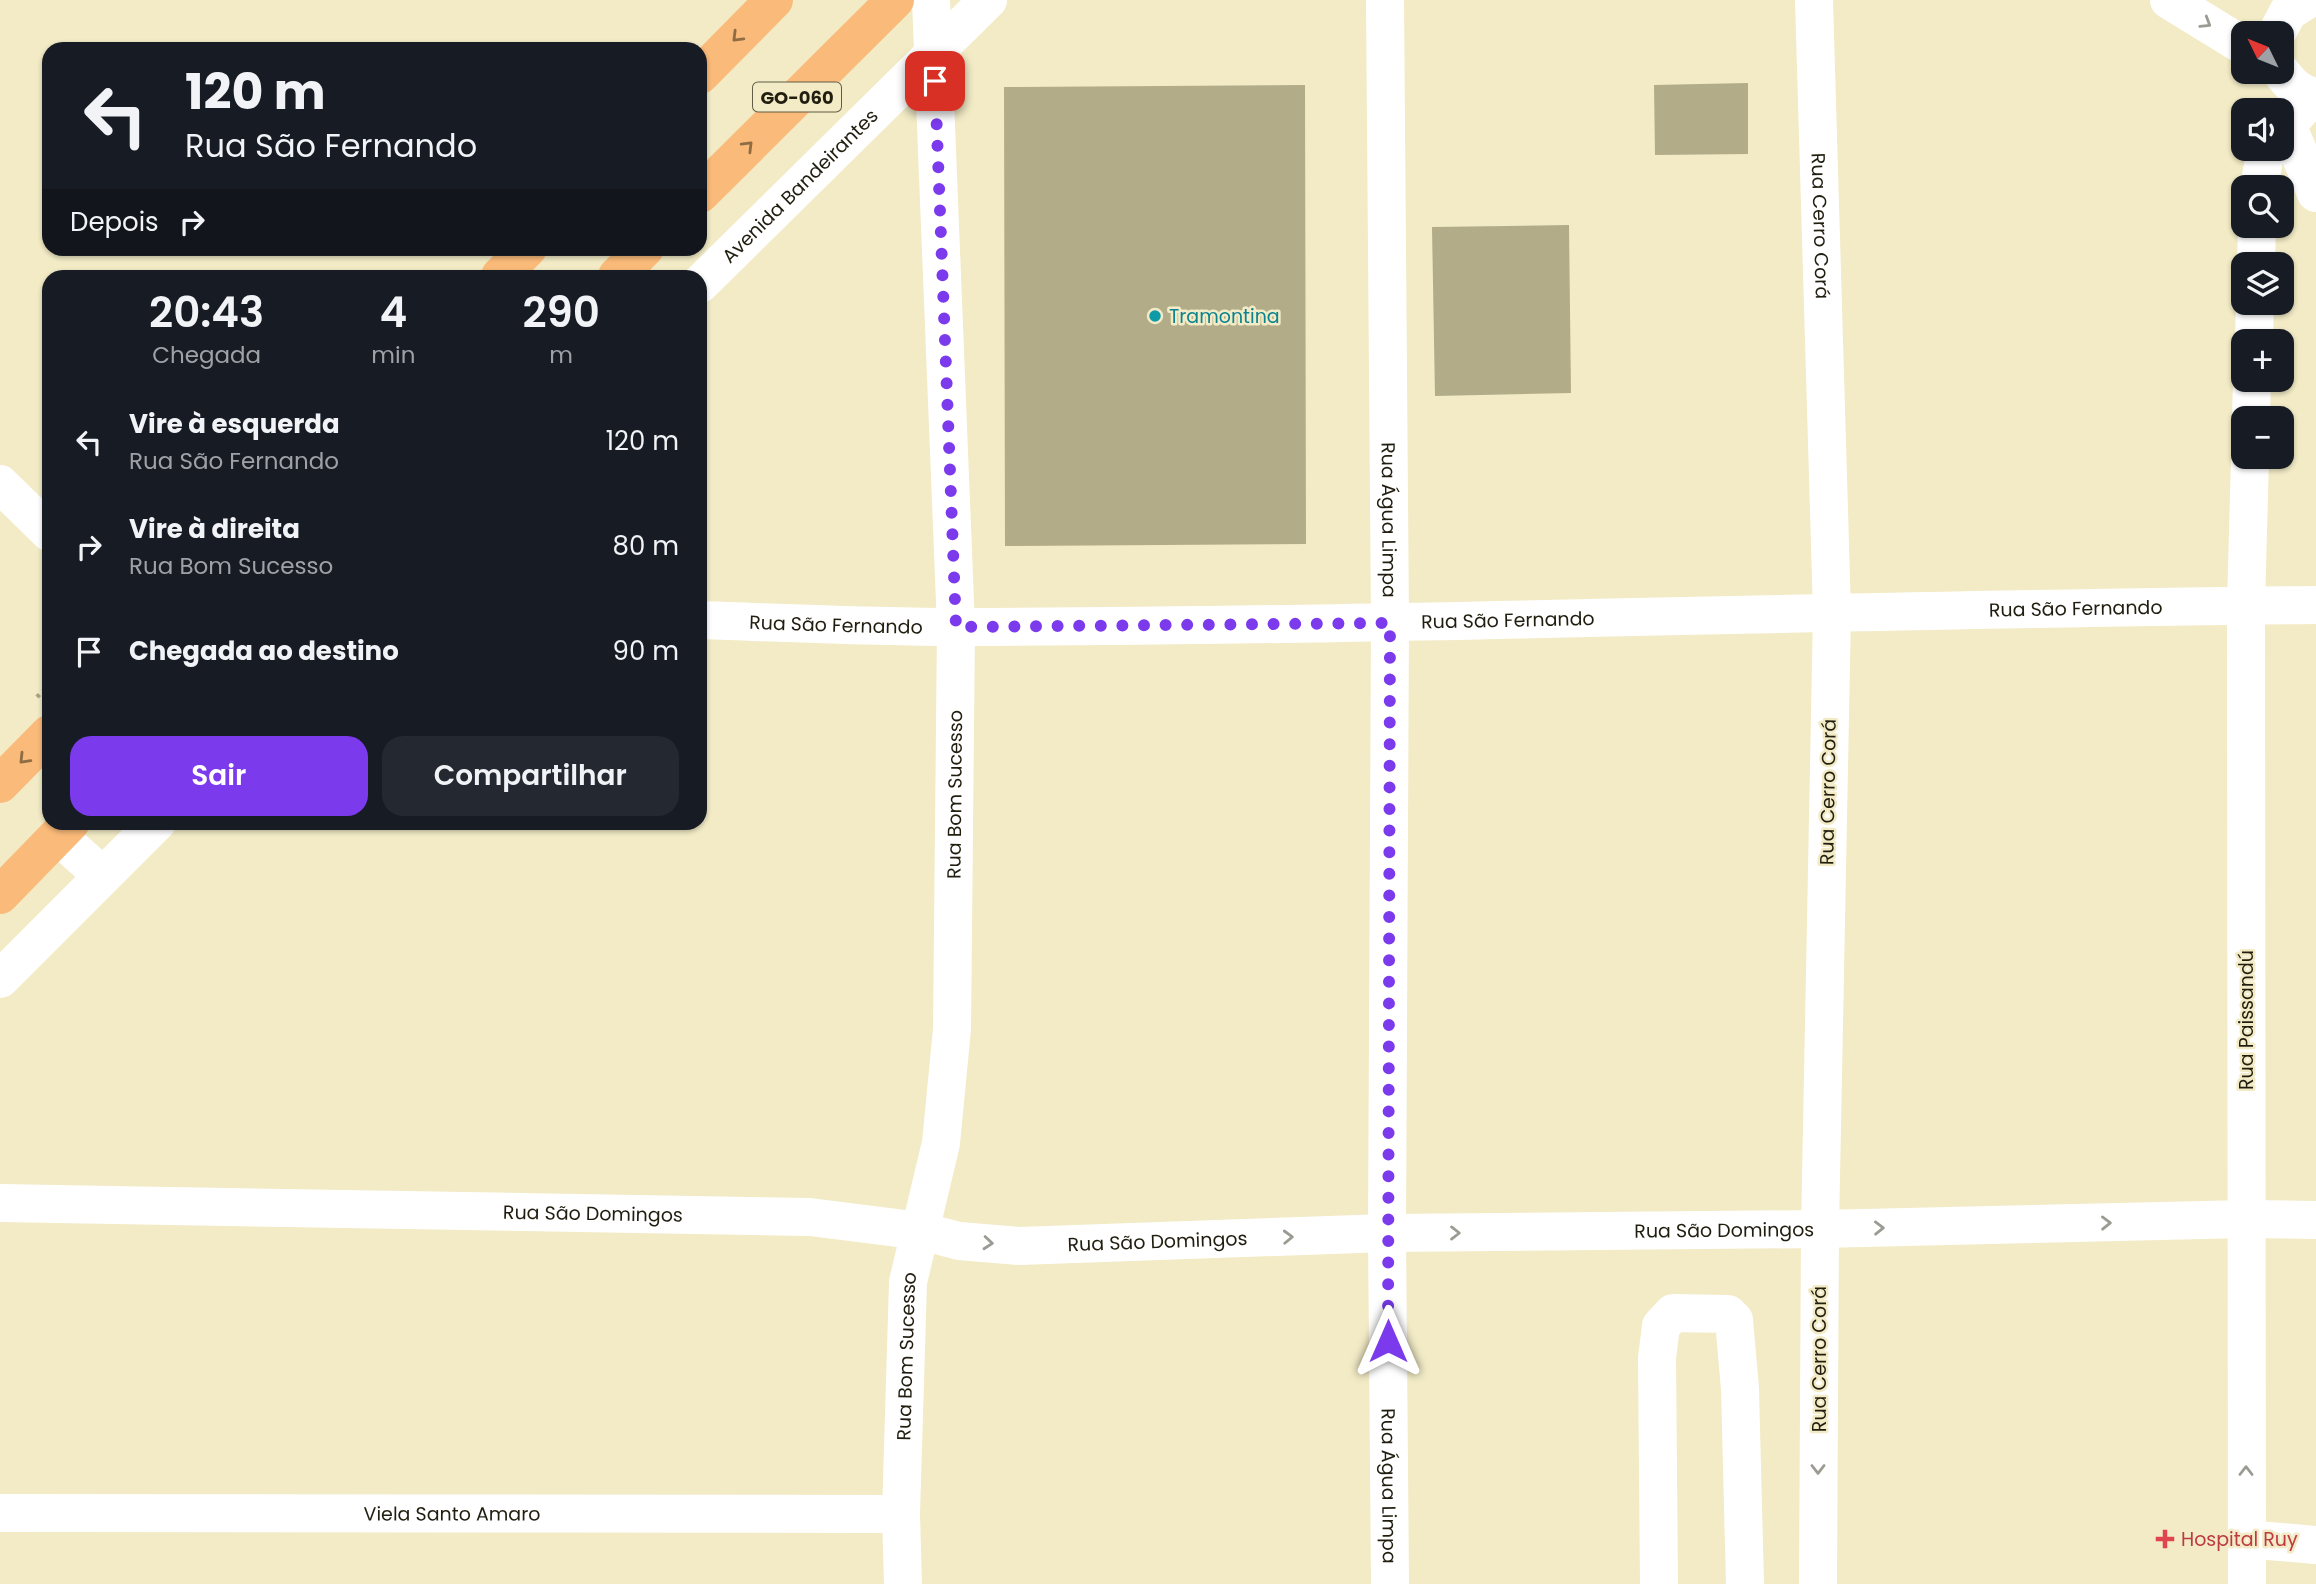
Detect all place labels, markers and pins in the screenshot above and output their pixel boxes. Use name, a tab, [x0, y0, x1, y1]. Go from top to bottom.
pin	[905, 51, 965, 111]
place label: Tramontina	[1169, 303, 1280, 330]
marker: Tramontina	[1147, 308, 1163, 324]
place label: Hospital Ruy	[2181, 1526, 2298, 1553]
marker: Hospital Ruy	[2155, 1529, 2175, 1549]

